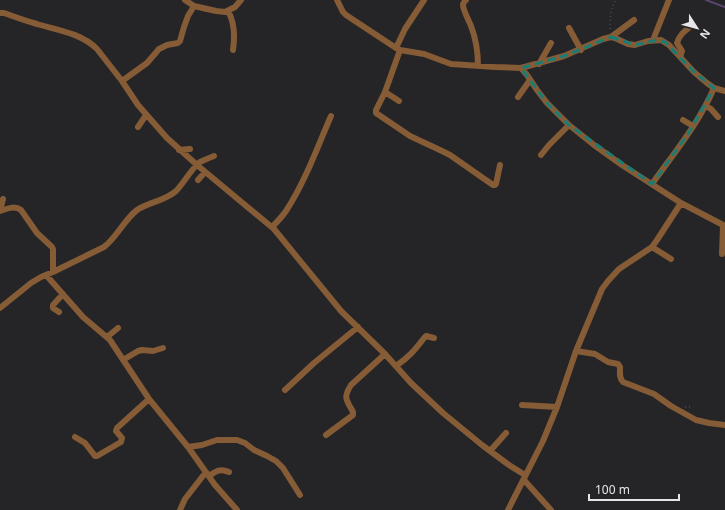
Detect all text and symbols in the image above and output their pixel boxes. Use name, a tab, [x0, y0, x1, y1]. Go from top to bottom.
north arrow	[677, 8, 717, 48]
text: N	[697, 26, 714, 42]
scale bar	[589, 476, 679, 502]
text: 100 m	[595, 481, 630, 498]

